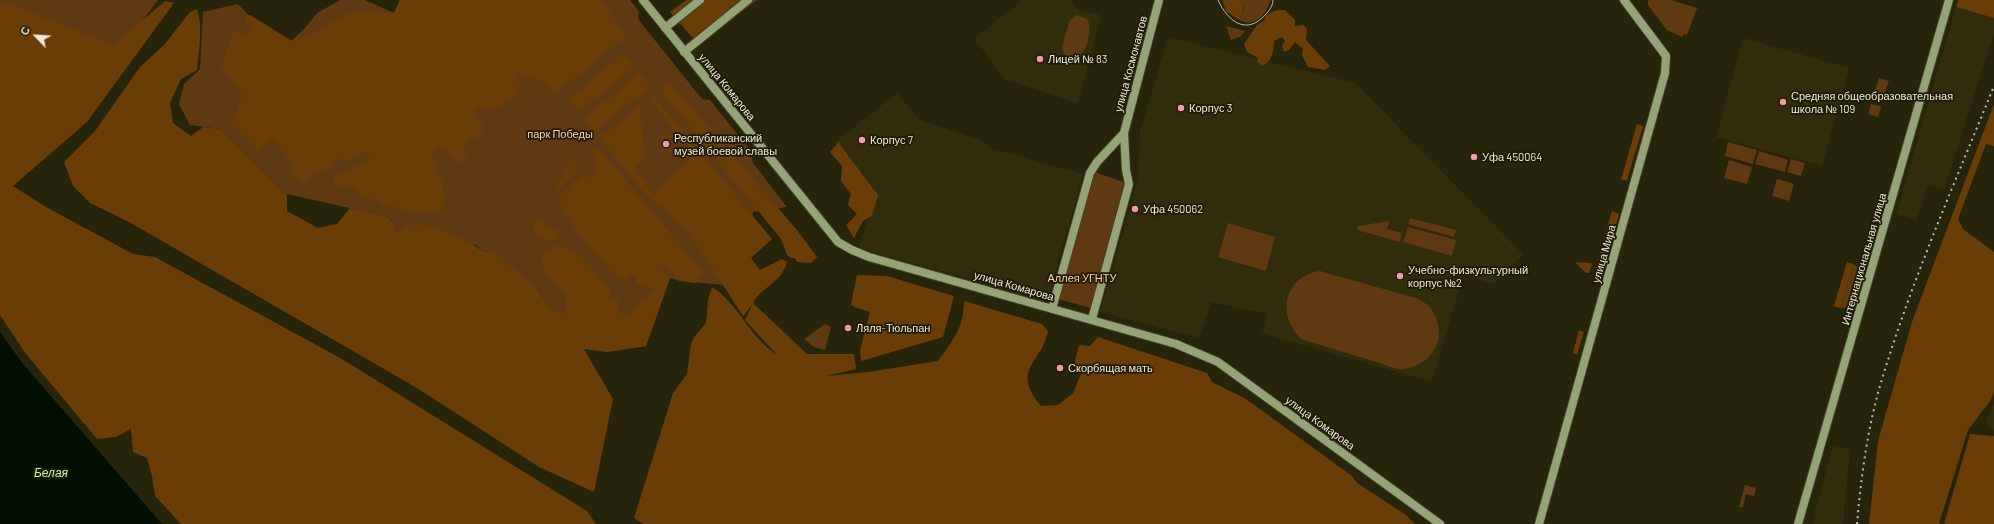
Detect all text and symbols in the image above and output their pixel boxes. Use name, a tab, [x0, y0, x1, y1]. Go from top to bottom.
street label: улица Космонавтов	[1112, 15, 1150, 113]
north arrow	[16, 16, 56, 56]
text: С	[17, 24, 32, 37]
street label: улица Комарова	[696, 51, 758, 123]
place label: Лицей № 83	[1048, 52, 1107, 66]
marker: Лицей № 83	[1035, 54, 1045, 64]
place label: Средняя общеобразовательная школа № 109	[1791, 89, 1953, 115]
marker: Средняя общеобразовательная школа № 109	[1778, 97, 1788, 107]
place label: Корпус 3	[1189, 101, 1232, 115]
marker: Корпус 3	[1176, 103, 1186, 113]
park label: парк Победы	[527, 127, 593, 141]
place label: Республиканский музей боевой славы	[674, 131, 777, 157]
place label: Корпус 7	[870, 133, 913, 147]
marker: Корпус 7	[857, 135, 867, 145]
marker: Республиканский музей боевой славы	[661, 139, 671, 149]
place label: Уфа 450064	[1482, 150, 1542, 164]
marker: Уфа 450064	[1469, 152, 1479, 162]
street label: Интернациональная улица	[1839, 191, 1889, 327]
place label: Уфа 450062	[1143, 202, 1203, 216]
marker: Уфа 450062	[1130, 204, 1140, 214]
street label: улица Мира	[1589, 223, 1619, 285]
place label: Учебно-физкультурный корпус №2	[1408, 263, 1528, 289]
street label: улица Комарова	[972, 268, 1056, 304]
park label: Аллея УГНТУ	[1047, 271, 1117, 285]
marker: Учебно-физкультурный корпус №2	[1395, 271, 1405, 281]
place label: Ляля-Тюльпан	[856, 321, 930, 335]
marker: Ляля-Тюльпан	[843, 323, 853, 333]
place label: Скорбящая мать	[1068, 361, 1153, 375]
marker: Скорбящая мать	[1055, 363, 1065, 373]
street label: улица Комарова	[1283, 393, 1357, 453]
water label: Белая	[34, 466, 68, 480]

